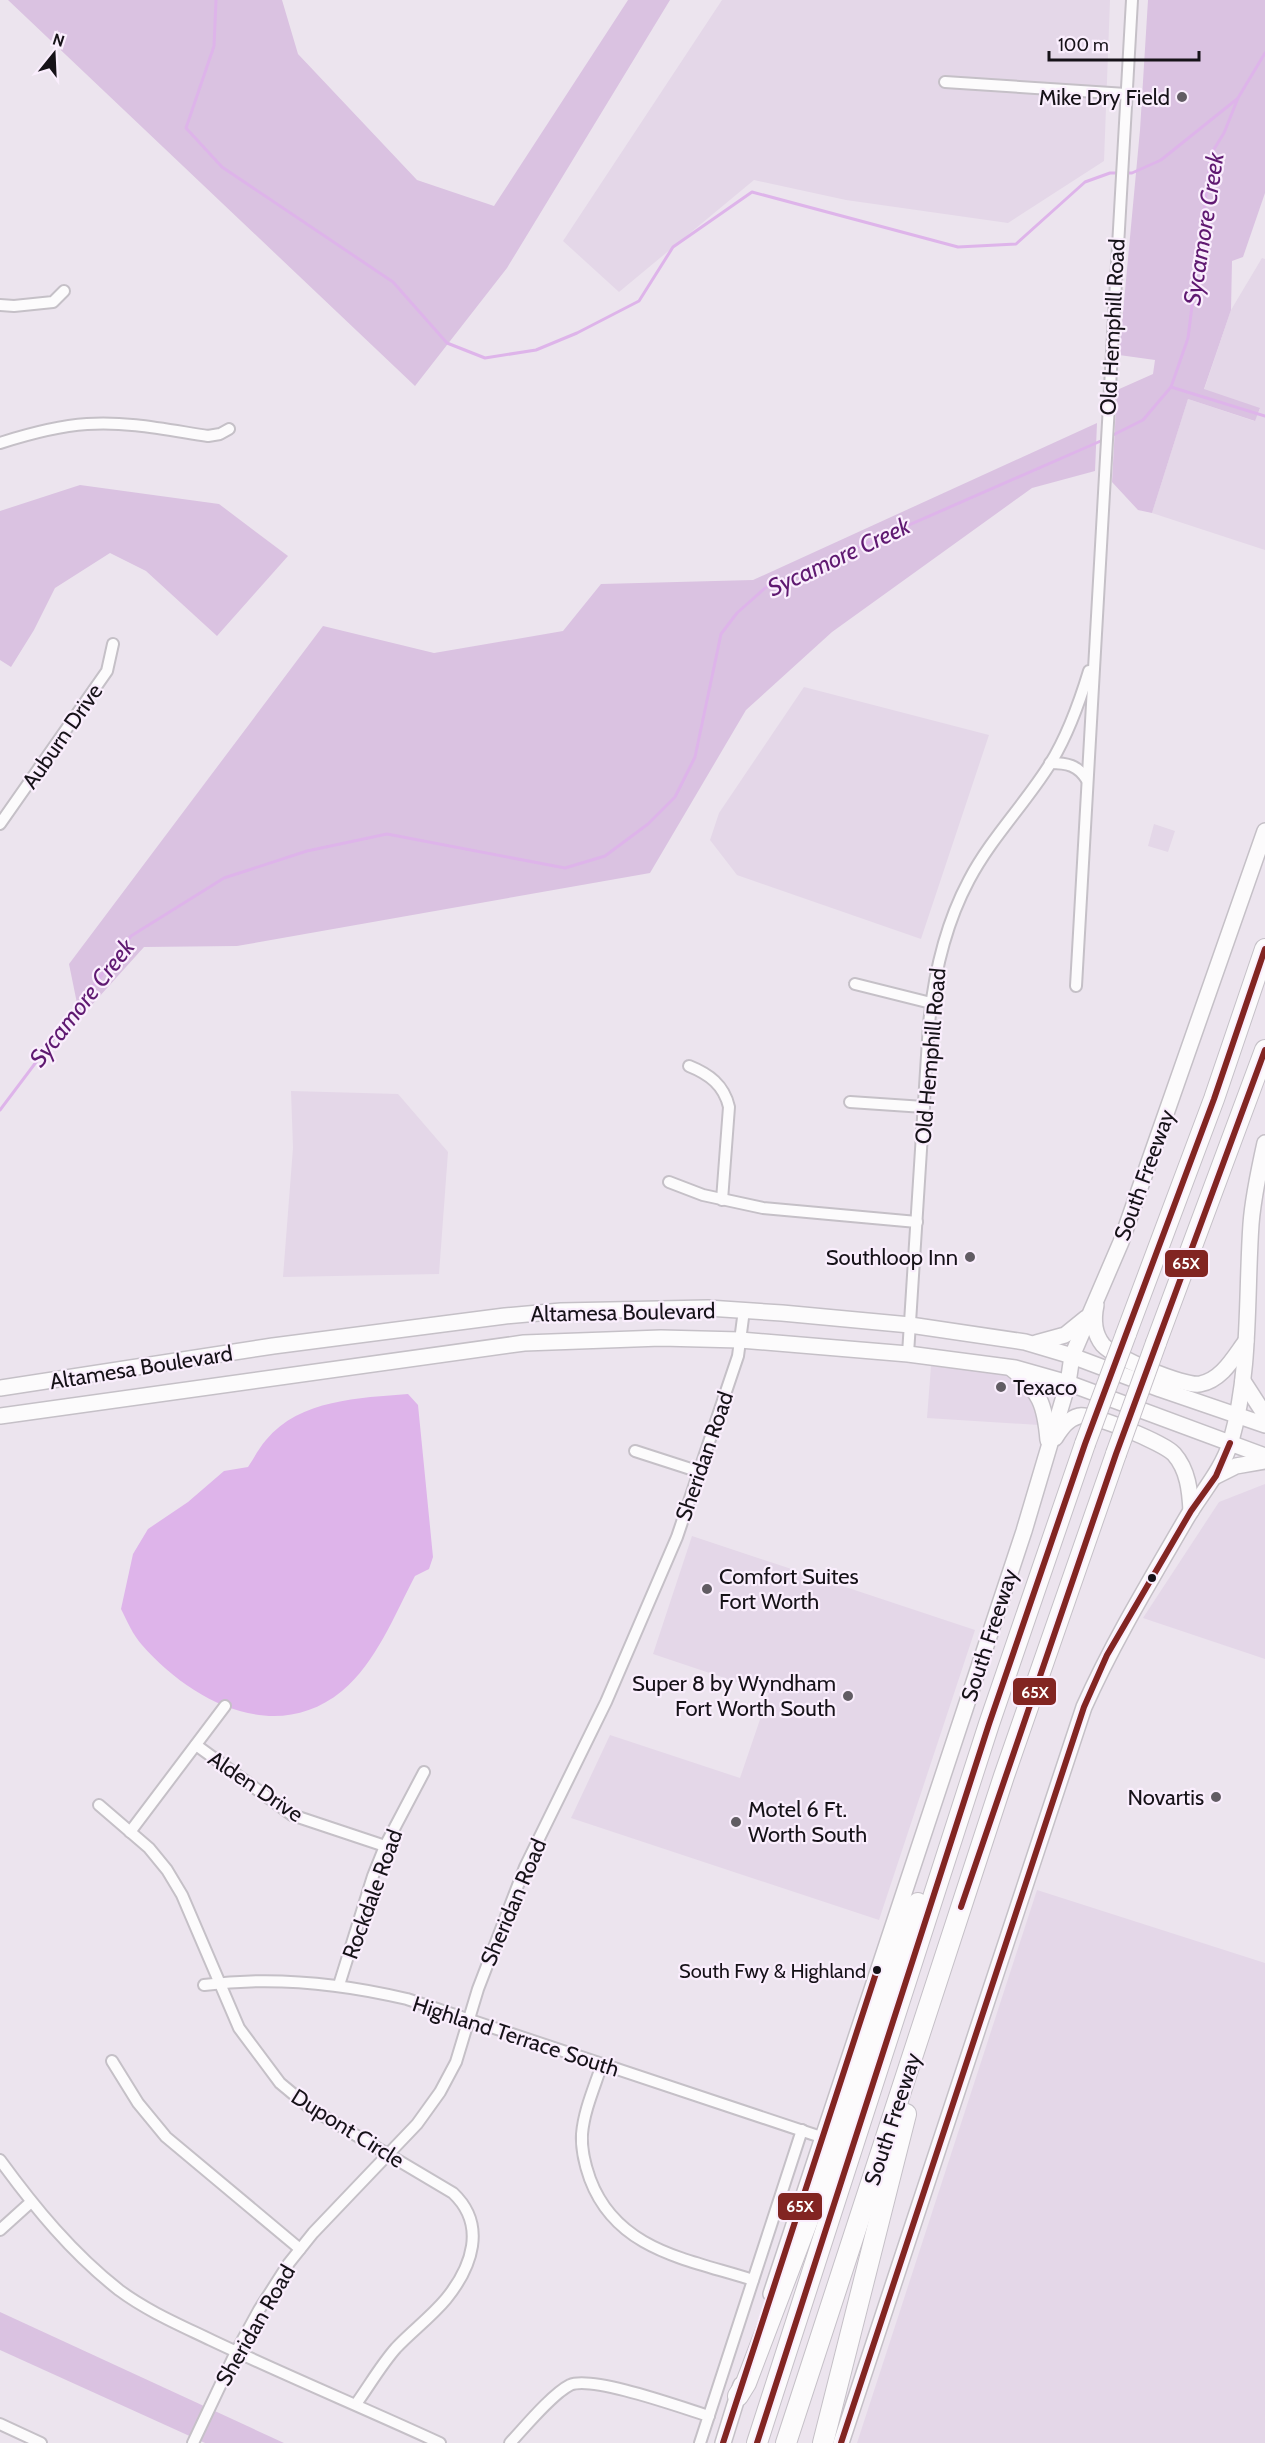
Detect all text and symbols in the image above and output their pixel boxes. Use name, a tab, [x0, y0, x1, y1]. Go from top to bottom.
north arrow	[24, 24, 84, 84]
scale bar	[1049, 24, 1199, 62]
text: N	[50, 29, 67, 51]
text: 100 m	[1058, 34, 1109, 56]
place label: Mike Dry Field	[1039, 84, 1170, 111]
marker: Mike Dry Field	[1175, 90, 1189, 104]
water label: Sycamore Creek	[1177, 150, 1230, 307]
street label: Old Hemphill Road	[1094, 238, 1131, 416]
water label: Sycamore Creek	[763, 511, 915, 602]
street label: Auburn Drive	[16, 679, 108, 794]
water label: Sycamore Creek	[23, 933, 141, 1072]
street label: Old Hemphill Road	[909, 967, 952, 1145]
street label: South Freeway	[1108, 1106, 1181, 1244]
place label: Southloop Inn	[826, 1244, 958, 1271]
line badge: 65X	[1164, 1249, 1209, 1278]
marker: Southloop Inn	[963, 1250, 977, 1264]
text: 65X	[1172, 1254, 1201, 1273]
street label: Altamesa Boulevard	[530, 1297, 716, 1328]
street label: Altamesa Boulevard	[48, 1340, 234, 1395]
place label: Texaco	[1013, 1374, 1077, 1401]
marker: Texaco	[994, 1380, 1008, 1394]
street label: Sheridan Road	[670, 1388, 739, 1525]
place label: Comfort Suites Fort Worth	[719, 1563, 859, 1615]
street label: South Freeway	[955, 1566, 1024, 1705]
unlabelled marker	[1146, 1572, 1158, 1584]
marker: Comfort Suites Fort Worth	[700, 1582, 714, 1596]
place label: Super 8 by Wyndham Fort Worth South	[632, 1670, 836, 1722]
line badge: 65X	[1012, 1677, 1057, 1706]
text: 65X	[1021, 1683, 1050, 1702]
marker: Super 8 by Wyndham Fort Worth South	[841, 1689, 855, 1703]
street label: Alden Drive	[203, 1745, 308, 1828]
place label: Novartis	[1128, 1784, 1204, 1811]
marker: Novartis	[1209, 1790, 1223, 1804]
place label: Motel 6 Ft. Worth South	[748, 1796, 867, 1848]
marker: Motel 6 Ft. Worth South	[729, 1815, 743, 1829]
street label: Rockdale Road	[337, 1826, 408, 1963]
street label: Sheridan Road	[475, 1835, 552, 1970]
place label: South Fwy & Highland	[679, 1959, 866, 1983]
marker: South Fwy & Highland	[871, 1964, 883, 1976]
street label: Highland Terrace South	[409, 1990, 623, 2083]
street label: South Freeway	[858, 2050, 927, 2189]
street label: Dupont Circle	[286, 2083, 409, 2174]
line badge: 65X	[777, 2192, 823, 2221]
text: 65X	[786, 2197, 815, 2216]
street label: Sheridan Road	[210, 2260, 301, 2391]

